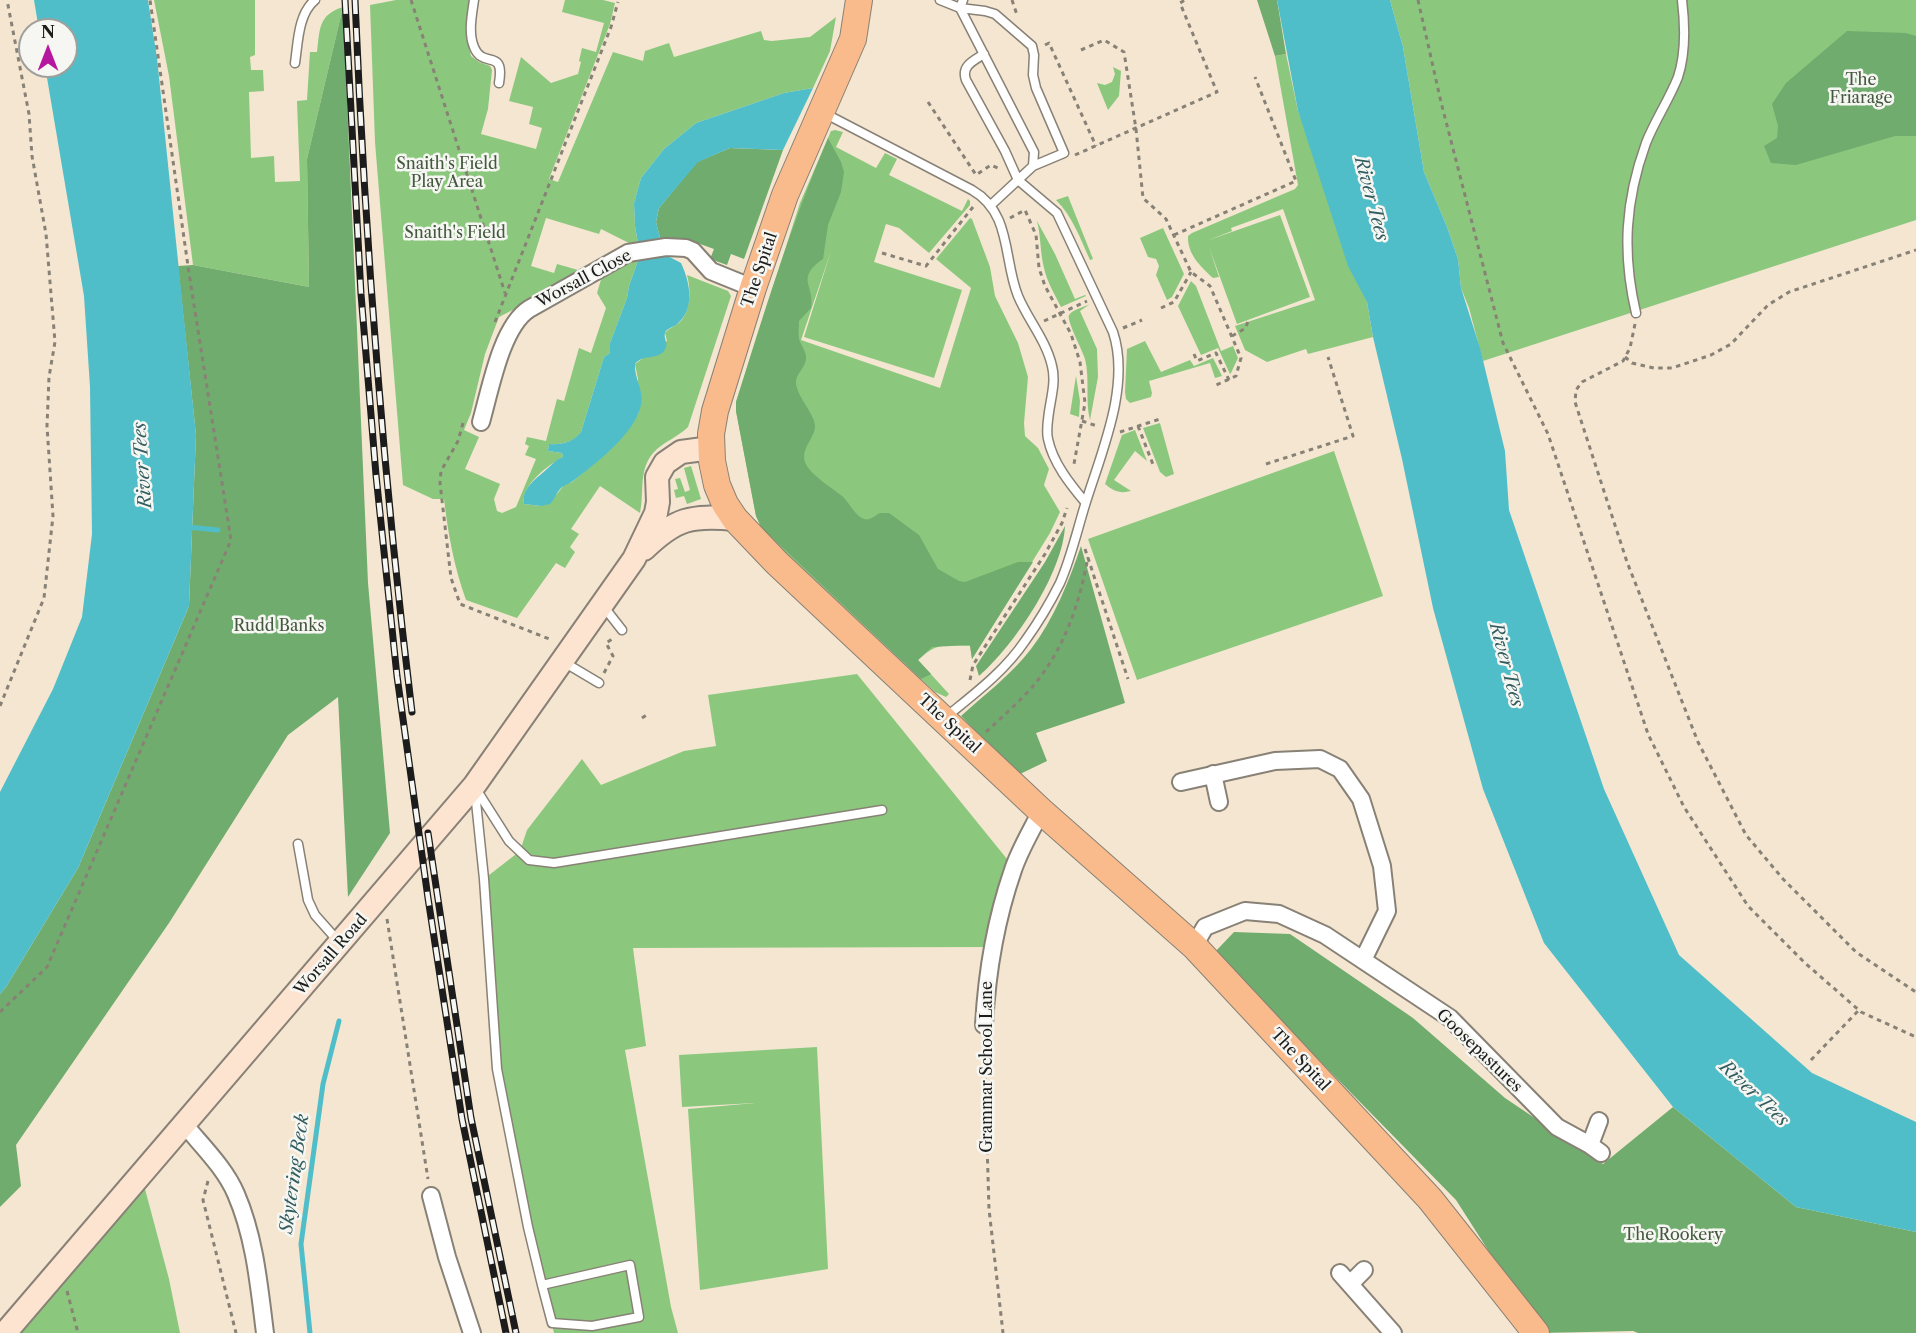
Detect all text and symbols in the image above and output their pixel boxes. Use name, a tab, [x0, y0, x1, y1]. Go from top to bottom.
north arrow	[18, 18, 78, 78]
text: N	[41, 22, 55, 42]
park label: The Friarage	[1830, 70, 1892, 108]
park label: Snaith's Field Play Area	[396, 154, 498, 192]
water label: River Tees	[1349, 154, 1393, 244]
park label: Snaith's Field	[404, 223, 506, 243]
street label: The Spital	[738, 230, 782, 310]
street label: Worsall Close	[533, 246, 635, 312]
water label: River Tees	[129, 421, 157, 509]
park label: Rudd Banks	[233, 616, 325, 636]
water label: River Tees	[1484, 620, 1528, 710]
street label: The Spital	[914, 690, 984, 758]
street label: Worsall Road	[290, 910, 372, 1000]
street label: Grammar School Lane	[977, 981, 997, 1153]
street label: Goosepastures	[1432, 1005, 1526, 1097]
street label: The Spital	[1266, 1025, 1334, 1095]
water label: River Tees	[1715, 1057, 1793, 1131]
water label: Skytering Beck	[276, 1113, 314, 1235]
park label: The Rookery	[1623, 1225, 1723, 1245]

